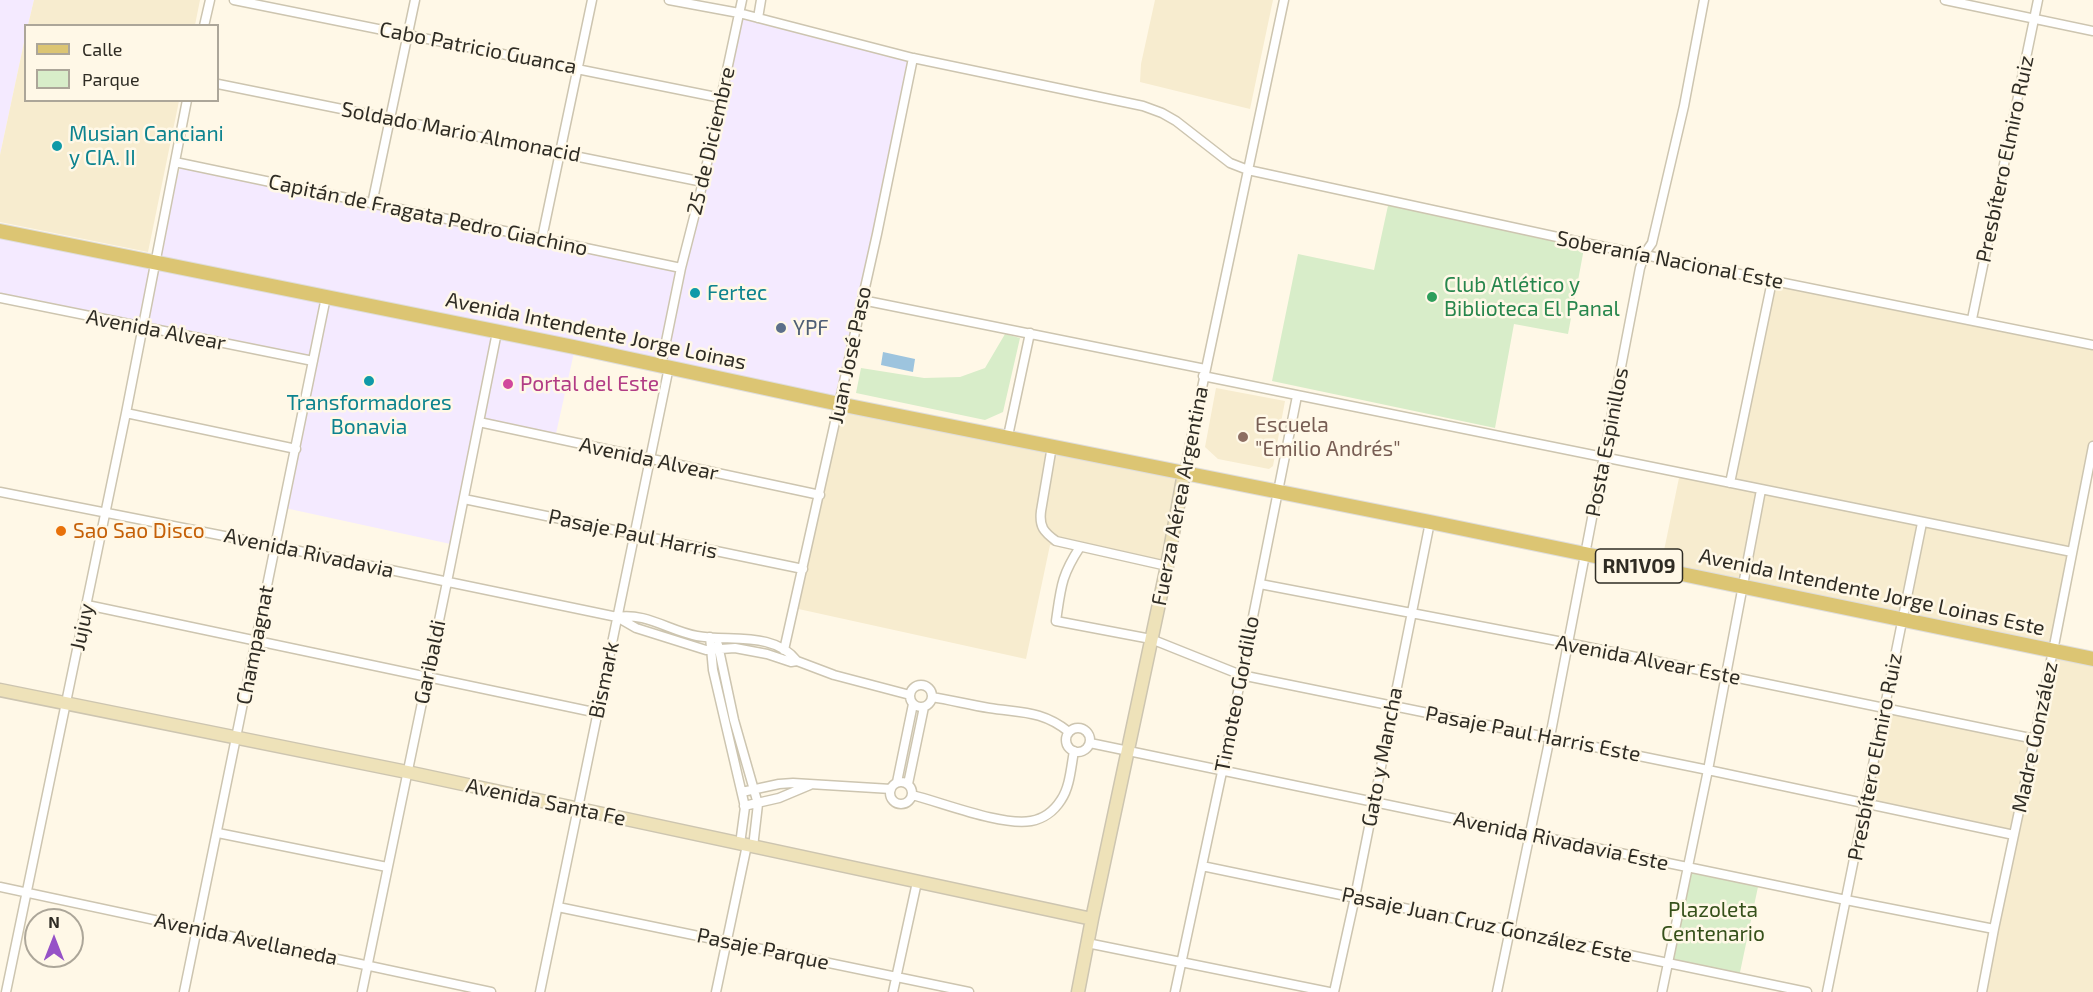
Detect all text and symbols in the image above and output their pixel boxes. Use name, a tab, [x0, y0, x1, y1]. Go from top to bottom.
street label: Cabo Patricio Guanca	[377, 17, 579, 79]
legend	[24, 24, 219, 102]
text: Calle	[82, 38, 123, 60]
street label: Presbítero Elmiro Ruiz	[1971, 53, 2039, 265]
street label: 25 de Diciembre	[682, 64, 740, 218]
text: Parque	[82, 68, 140, 90]
street label: Soldado Mario Almonacid	[339, 96, 583, 168]
place label: Musian Canciani y CIA. II	[69, 121, 224, 171]
marker: Musian Canciani y CIA. II	[50, 139, 64, 153]
street label: Capitán de Fragata Pedro Giachino	[266, 169, 590, 261]
street label: Soberanía Nacional Este	[1554, 226, 1786, 294]
place label: Club Atlético y Biblioteca El Panal	[1444, 272, 1620, 322]
place label: Fertec	[707, 280, 767, 306]
street label: Juan José Paso	[823, 284, 877, 426]
marker: Fertec	[688, 286, 702, 300]
street label: Avenida Intendente Jorge Loinas	[443, 287, 749, 375]
marker: Club Atlético y Biblioteca El Panal	[1425, 290, 1439, 304]
street label: Avenida Alvear	[84, 304, 228, 356]
place label: YPF	[793, 315, 829, 341]
marker: YPF	[774, 321, 788, 335]
street label: Posta Espinillos	[1580, 365, 1634, 519]
place label: Portal del Este	[520, 371, 659, 397]
marker: Transformadores Bonavia	[362, 374, 376, 388]
marker: Portal del Este	[501, 377, 515, 391]
street label: Fuerza Aérea Argentina	[1146, 384, 1214, 608]
place label: Transformadores Bonavia	[286, 390, 452, 440]
place label: Escuela "Emilio Andrés"	[1255, 412, 1401, 462]
marker: Escuela "Emilio Andrés"	[1236, 430, 1250, 444]
street label: Avenida Alvear	[577, 432, 721, 486]
street label: Pasaje Paul Harris	[546, 504, 720, 564]
place label: Sao Sao Disco	[73, 518, 205, 544]
street label: Avenida Rivadavia	[222, 523, 396, 583]
marker: Sao Sao Disco	[54, 524, 68, 538]
street label: Avenida Intendente Jorge Loinas Este	[1697, 543, 2047, 641]
road number: RN1V09	[1596, 549, 1682, 583]
street label: Champagnat	[231, 583, 279, 707]
street label: Jujuy	[65, 601, 99, 653]
street label: Timoteo Gordillo	[1210, 614, 1264, 774]
street label: Garibaldi	[409, 618, 451, 706]
street label: Avenida Alvear Este	[1553, 630, 1743, 690]
street label: Bismark	[584, 639, 624, 721]
street label: Presbítero Elmiro Ruiz	[1843, 651, 1907, 863]
street label: Madre González	[2007, 659, 2063, 815]
street label: Gato y Mancha	[1356, 685, 1408, 829]
street label: Pasaje Paul Harris Este	[1423, 701, 1643, 767]
street label: Avenida Santa Fe	[464, 773, 628, 831]
street label: Avenida Rivadavia Este	[1451, 806, 1671, 876]
street label: Pasaje Juan Cruz González Este	[1339, 882, 1635, 968]
park label: Plazoleta Centenario	[1661, 897, 1765, 947]
street label: Avenida Avellaneda	[152, 907, 340, 971]
north arrow	[24, 908, 84, 968]
text: N	[48, 912, 60, 931]
street label: Pasaje Parque	[695, 923, 831, 975]

